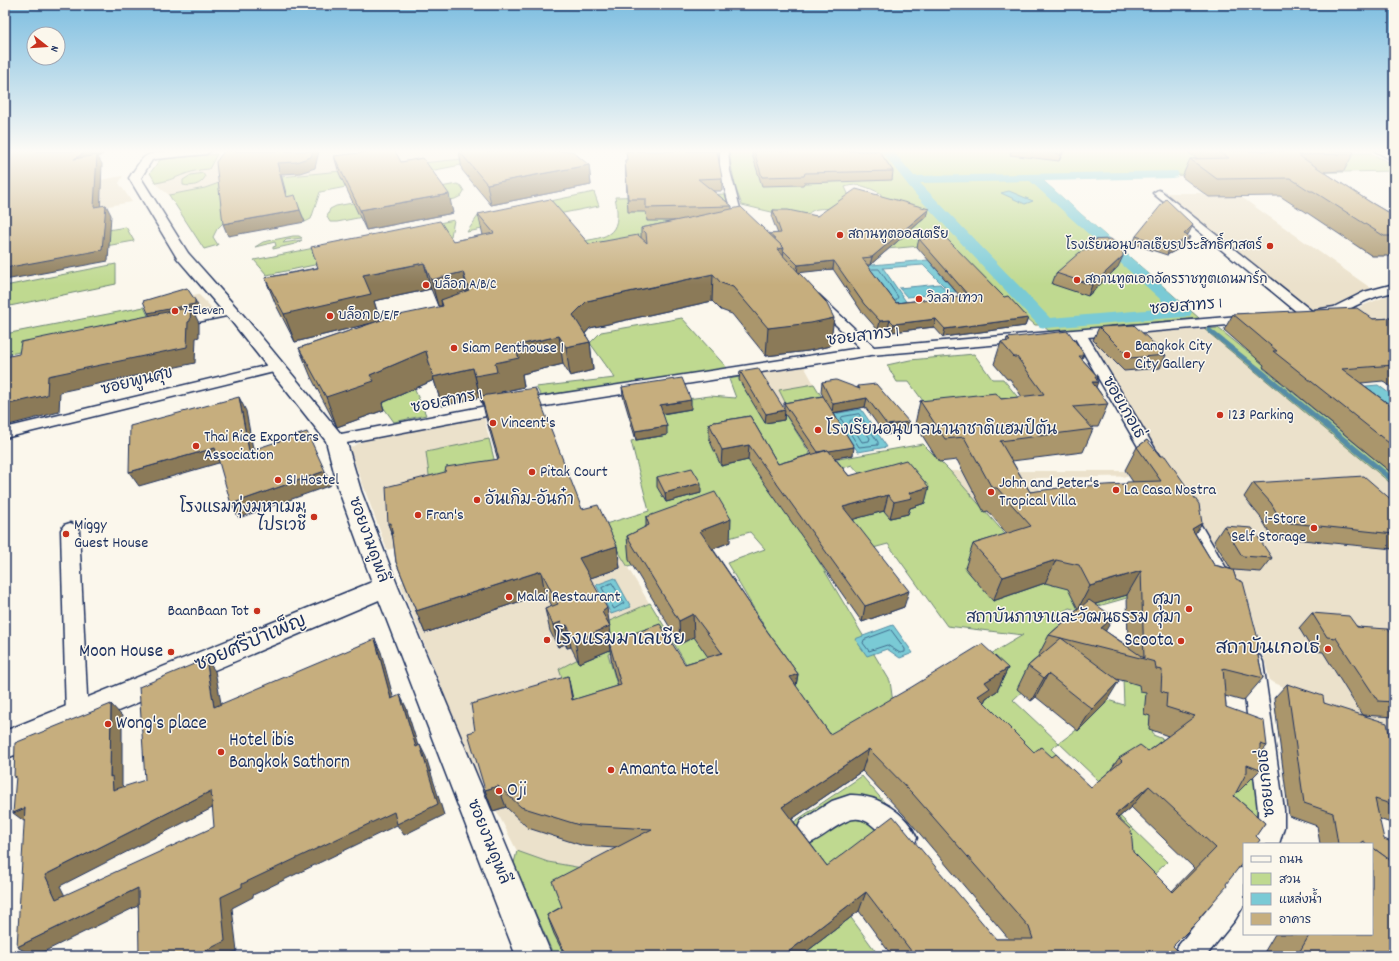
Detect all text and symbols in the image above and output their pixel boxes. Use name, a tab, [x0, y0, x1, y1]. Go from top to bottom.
north arrow	[26, 26, 66, 66]
text: N	[45, 43, 62, 54]
place label: สถานทูตออสเตรีย	[848, 225, 948, 245]
marker: สถานทูตออสเตรีย	[835, 230, 845, 240]
place label: โรงเรียนอนุบาลเธียรประสิทธิ์ศาสตร์	[1066, 232, 1263, 256]
marker: โรงเรียนอนุบาลเธียรประสิทธิ์ศาสตร์	[1265, 241, 1275, 251]
place label: สถานทูตเอกอัครราชทูตเดนมาร์ก	[1085, 269, 1268, 290]
place label: บล็อก A/B/C	[434, 274, 497, 295]
marker: สถานทูตเอกอัครราชทูตเดนมาร์ก	[1072, 275, 1082, 285]
marker: บล็อก A/B/C	[421, 280, 431, 290]
place label: วิลล่า เทวา	[927, 289, 983, 309]
street label: ซอยสาทร 1	[1149, 292, 1223, 322]
marker: วิลล่า เทวา	[914, 294, 924, 304]
place label: 7-Eleven	[183, 302, 224, 321]
place label: บล็อก D/E/F	[338, 305, 399, 326]
marker: 7-Eleven	[170, 306, 180, 316]
marker: บล็อก D/E/F	[325, 311, 335, 321]
street label: ซอยสาทร 1	[826, 321, 900, 353]
place label: Bangkok City City Gallery	[1135, 335, 1212, 376]
place label: Siam Penthouse 1	[462, 337, 564, 360]
marker: Siam Penthouse 1	[449, 343, 459, 353]
marker: Bangkok City City Gallery	[1122, 350, 1132, 360]
street label: ซอยพูนศุข	[99, 362, 175, 402]
street label: ซอยเกอเธ่	[1096, 371, 1152, 444]
street label: ซอยสาทร 1	[409, 384, 485, 420]
place label: 123 Parking	[1228, 404, 1294, 427]
marker: 123 Parking	[1215, 410, 1225, 420]
place label: Vincent's	[501, 412, 556, 435]
place label: โรงเรียนอนุบาลนานาชาติแฮมป์ตัน	[826, 417, 1058, 442]
marker: Vincent's	[488, 418, 498, 428]
marker: โรงเรียนอนุบาลนานาชาติแฮมป์ตัน	[813, 425, 823, 435]
place label: Thai Rice Exporters Association	[204, 426, 319, 467]
marker: Thai Rice Exporters Association	[191, 441, 201, 451]
place label: Pitak Court	[540, 461, 608, 484]
marker: Pitak Court	[527, 467, 537, 477]
place label: S1 Hostel	[286, 469, 339, 492]
place label: John and Peter's Tropical Villa	[999, 472, 1100, 513]
marker: S1 Hostel	[273, 475, 283, 485]
place label: La Casa Nostra	[1124, 479, 1217, 502]
marker: La Casa Nostra	[1111, 485, 1121, 495]
place label: อันเกิม-อันก๋า	[485, 487, 574, 512]
marker: John and Peter's Tropical Villa	[986, 487, 996, 497]
street label: ซอยงามดูพลี	[342, 494, 395, 586]
place label: โรงแรมทุ่งมหาเมฆ ไปรเวชี่	[180, 495, 307, 538]
marker: อันเกิม-อันก๋า	[472, 495, 482, 505]
place label: Fran's	[426, 504, 464, 527]
place label: i-Store Self Storage	[1231, 508, 1306, 549]
marker: Fran's	[413, 510, 423, 520]
marker: โรงแรมทุ่งมหาเมฆ ไปรเวชี่	[309, 512, 319, 522]
place label: Miggy Guest House	[74, 514, 148, 555]
marker: i-Store Self Storage	[1309, 523, 1319, 533]
marker: Miggy Guest House	[61, 529, 71, 539]
place label: Malai Restaurant	[517, 586, 620, 609]
place label: ศุมา สถาบันภาษาและวัฒนธรรม ศุมา	[966, 589, 1181, 630]
marker: Malai Restaurant	[504, 592, 514, 602]
place label: BaanBaan Tot	[167, 600, 249, 623]
marker: ศุมา สถาบันภาษาและวัฒนธรรม ศุมา	[1184, 604, 1194, 614]
marker: BaanBaan Tot	[252, 606, 262, 616]
street label: ซอยศรีบำเพ็ญ	[190, 607, 311, 680]
place label: โรงแรมมาเลเซีย	[555, 625, 685, 654]
place label: Scoota	[1124, 628, 1174, 655]
marker: โรงแรมมาเลเซีย	[542, 635, 552, 645]
place label: สถาบันเกอเธ่	[1215, 635, 1320, 663]
marker: Scoota	[1176, 636, 1186, 646]
place label: Moon House	[79, 639, 163, 666]
marker: สถาบันเกอเธ่	[1323, 644, 1333, 654]
marker: Moon House	[166, 647, 176, 657]
place label: Wong's place	[116, 711, 207, 738]
marker: Wong's place	[103, 719, 113, 729]
place label: Hotel ibis Bangkok Sathorn	[229, 728, 350, 777]
marker: Hotel ibis Bangkok Sathorn	[216, 747, 226, 757]
street label: ซอยเกอเธ่	[1250, 747, 1282, 819]
place label: Amanta Hotel	[619, 757, 719, 784]
marker: Amanta Hotel	[606, 765, 616, 775]
place label: Oji	[507, 778, 527, 805]
marker: Oji	[494, 786, 504, 796]
street label: ซอยงามดูพลี	[461, 796, 516, 888]
legend	[1243, 843, 1373, 935]
text: ถนน	[1279, 852, 1303, 869]
text: สวน	[1279, 872, 1300, 889]
text: แหล่งน้ำ	[1279, 888, 1322, 909]
text: อาคาร	[1279, 912, 1311, 929]

